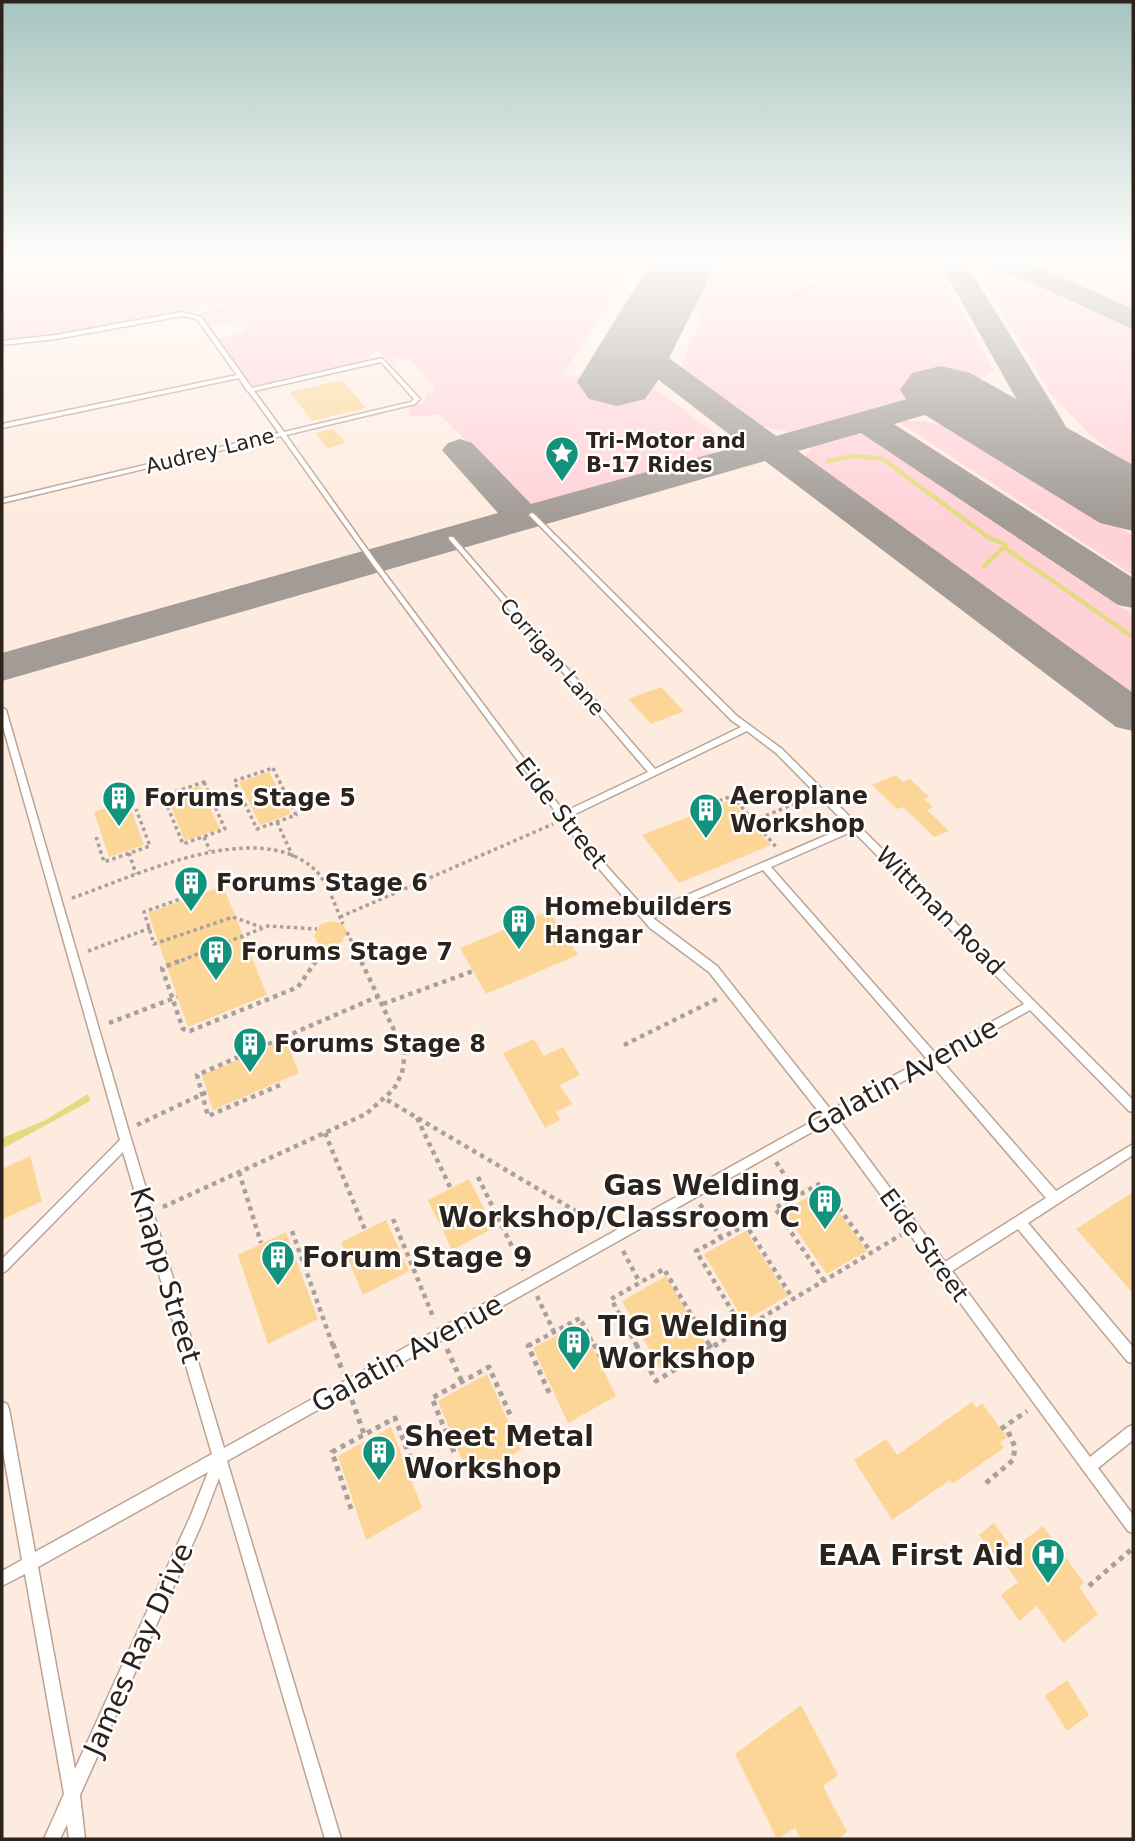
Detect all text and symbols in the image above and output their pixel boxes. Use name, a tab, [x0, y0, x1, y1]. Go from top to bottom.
street label: Audrey Lane	[143, 423, 277, 479]
place label: Tri-Motor and B-17 Rides	[586, 429, 746, 477]
place icon: Tri-Motor and B-17 Rides	[543, 434, 581, 483]
street label: Corrigan Lane	[495, 594, 609, 720]
street label: Eide Street	[509, 752, 613, 874]
building icon: Forums Stage 5	[100, 779, 138, 828]
place label: Aeroplane Workshop	[730, 782, 868, 838]
place label: Forums Stage 5	[144, 784, 356, 812]
building icon: Aeroplane Workshop	[687, 791, 725, 840]
street label: Wittman Road	[870, 841, 1010, 981]
building icon: Forums Stage 6	[172, 864, 210, 913]
place label: Forums Stage 6	[216, 869, 428, 897]
place label: Homebuilders Hangar	[544, 893, 732, 949]
building icon: Homebuilders Hangar	[500, 902, 538, 951]
building icon: Forums Stage 7	[197, 933, 235, 982]
place label: Forums Stage 7	[241, 938, 453, 966]
street label: Galatin Avenue	[801, 1010, 1003, 1143]
building icon: Forums Stage 8	[231, 1025, 269, 1074]
place label: Forums Stage 8	[274, 1030, 486, 1058]
place label: Gas Welding Workshop/Classroom C	[438, 1169, 800, 1234]
building icon: Gas Welding Workshop/Classroom C	[806, 1182, 844, 1231]
street label: Knapp Street	[123, 1183, 208, 1367]
street label: Eide Street	[874, 1183, 974, 1307]
building icon: Forum Stage 9	[259, 1238, 297, 1287]
place label: Forum Stage 9	[302, 1241, 533, 1274]
street label: Galatin Avenue	[306, 1287, 508, 1420]
place label: TIG Welding Workshop	[598, 1310, 788, 1375]
building icon: TIG Welding Workshop	[555, 1323, 593, 1372]
place label: Sheet Metal Workshop	[404, 1420, 594, 1485]
building icon: Sheet Metal Workshop	[360, 1433, 398, 1482]
hospital icon: EAA First Aid	[1029, 1536, 1067, 1585]
street label: James Ray Drive	[76, 1538, 200, 1763]
place label: EAA First Aid	[818, 1539, 1024, 1572]

